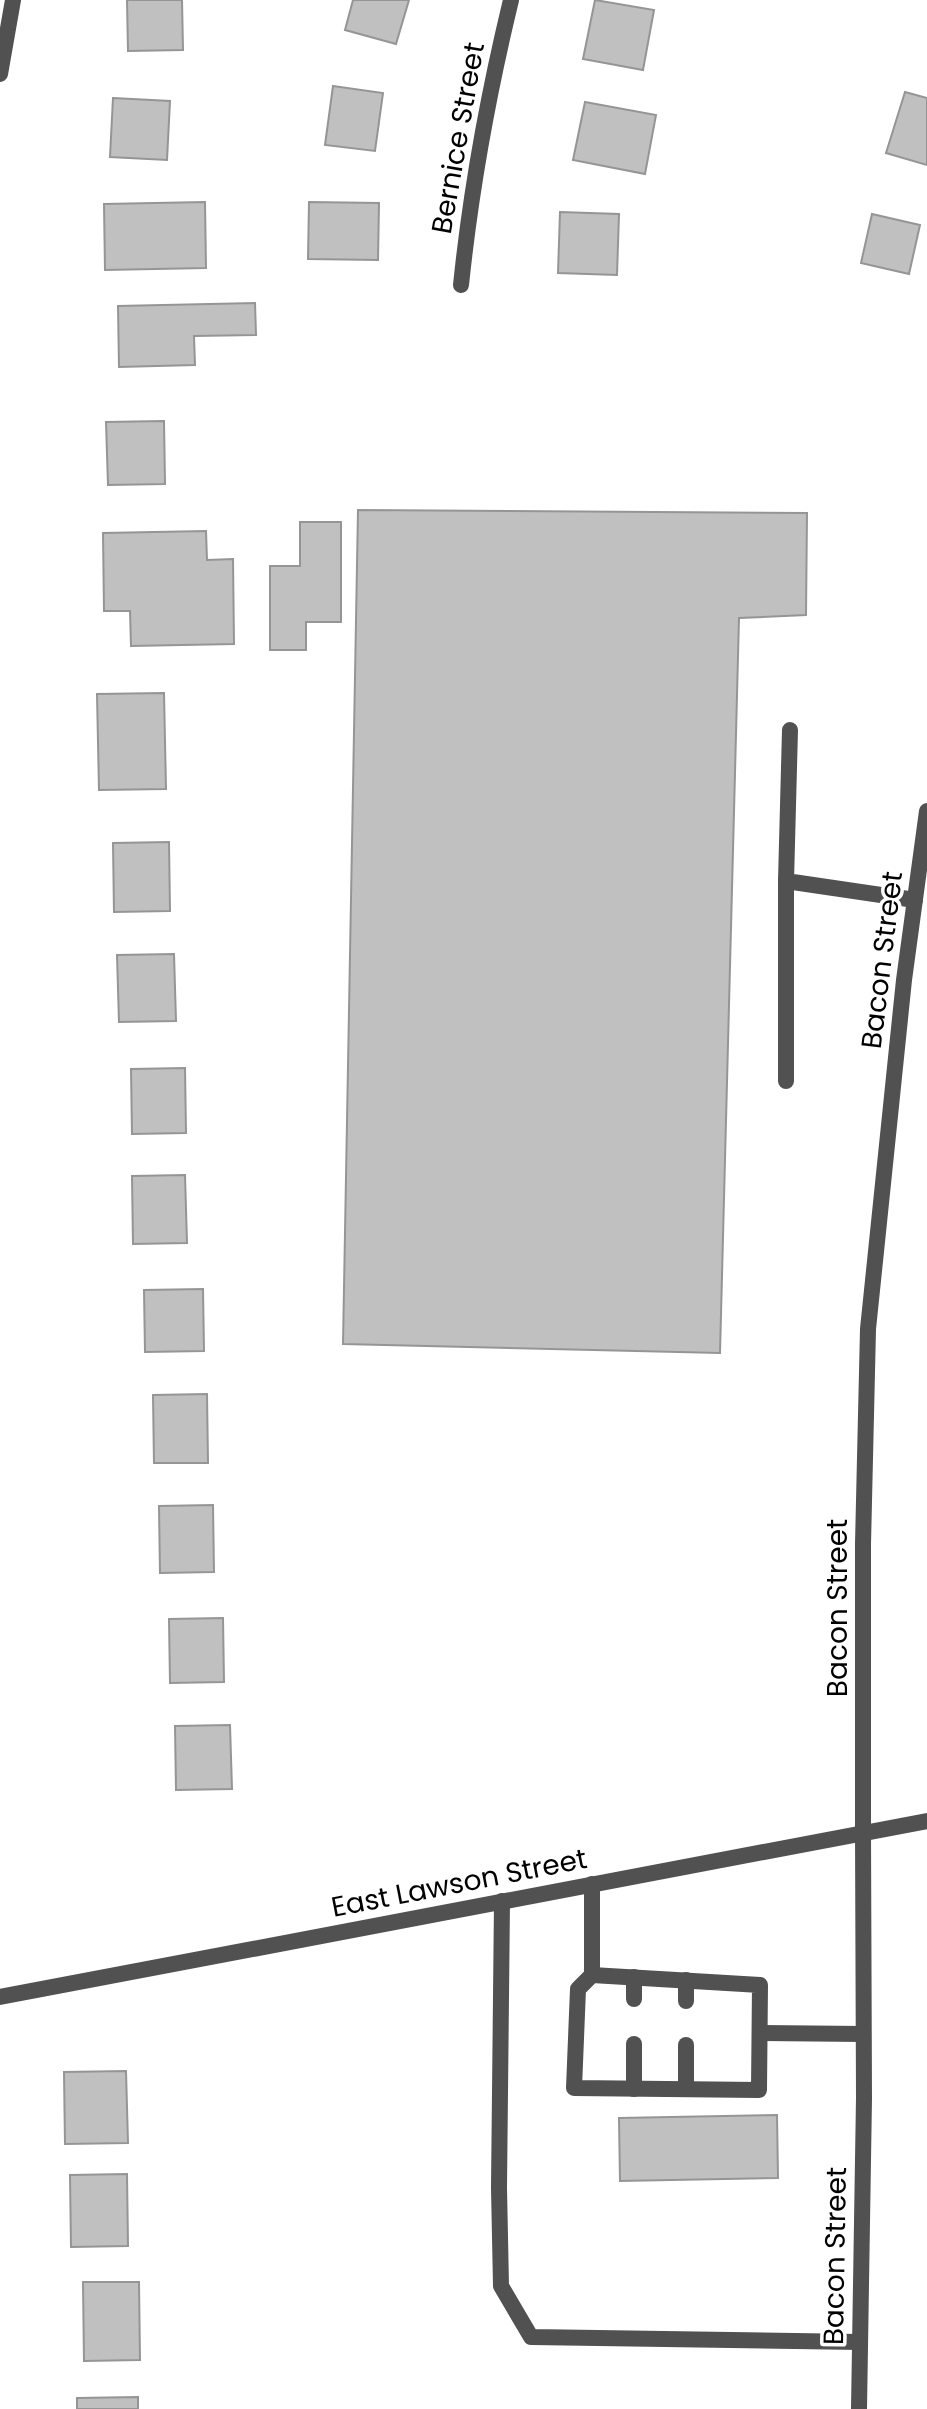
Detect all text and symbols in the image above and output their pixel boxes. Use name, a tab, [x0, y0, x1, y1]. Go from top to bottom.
street label: Bernice Street	[422, 39, 494, 237]
street label: Bacon Street	[852, 869, 912, 1051]
street label: Bacon Street	[818, 1519, 857, 1697]
street label: East Lawson Street	[328, 1839, 590, 1927]
street label: Bacon Street	[814, 2166, 856, 2346]

